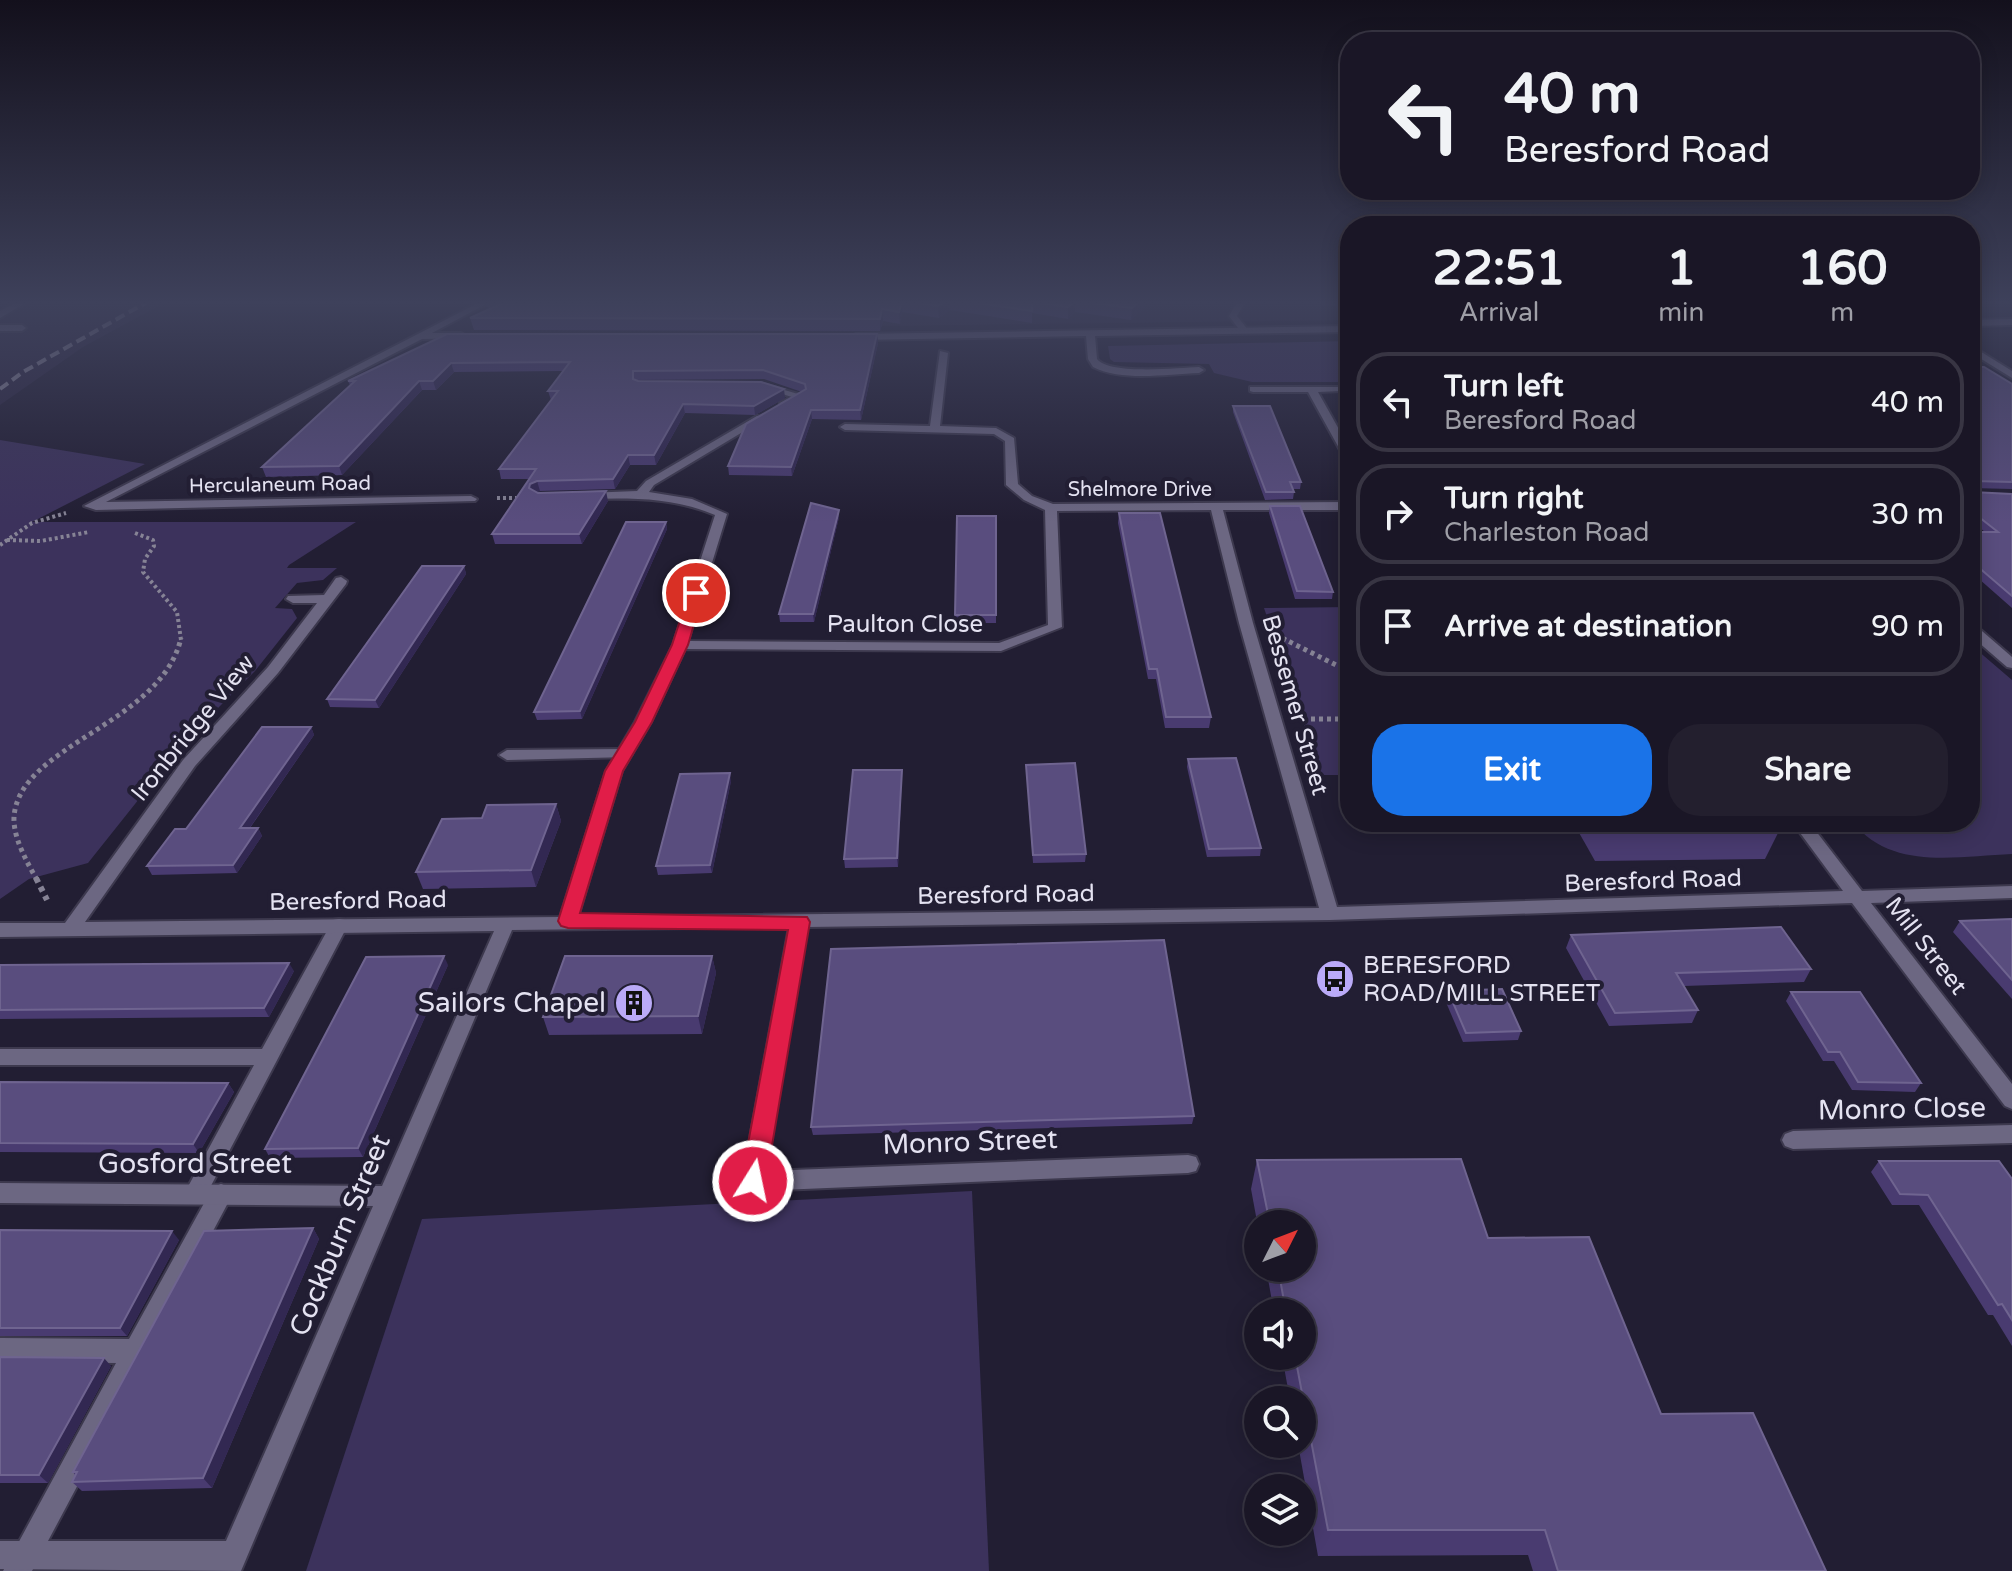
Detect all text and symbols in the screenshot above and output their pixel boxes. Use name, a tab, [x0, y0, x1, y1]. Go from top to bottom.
text: 40 m	[1504, 61, 1640, 128]
icon: left	[1372, 64, 1476, 168]
text: Beresford Road	[1504, 129, 1770, 172]
text: 22:51	[1433, 240, 1566, 298]
text: 1	[1666, 240, 1696, 298]
text: 160	[1797, 240, 1887, 298]
text: Arrival	[1459, 297, 1539, 328]
text: min	[1658, 297, 1704, 328]
text: m	[1830, 297, 1854, 328]
text: Turn left	[1444, 368, 1563, 405]
icon: left	[1376, 380, 1420, 424]
text: 40 m	[1871, 384, 1944, 421]
text: Beresford Road	[1444, 405, 1636, 436]
street label: Herculaneum Road	[189, 471, 371, 499]
street label: Shelmore Drive	[1068, 478, 1212, 502]
text: Turn right	[1444, 480, 1584, 517]
icon: right	[1376, 492, 1420, 536]
text: 30 m	[1871, 496, 1944, 533]
text: Charleston Road	[1444, 517, 1650, 548]
pin	[662, 559, 730, 627]
icon: arrive	[674, 571, 718, 615]
icon: arrive	[1376, 604, 1420, 648]
text: Arrive at destination	[1444, 608, 1732, 645]
text: 90 m	[1871, 608, 1944, 645]
street label: Paulton Close	[827, 610, 983, 639]
street label: Bessemer Street	[1255, 611, 1335, 799]
street label: Ironbridge View	[125, 649, 261, 807]
button: Exit	[1372, 724, 1652, 816]
button: Share	[1668, 724, 1948, 816]
street label: Beresford Road	[1564, 863, 1742, 899]
street label: Beresford Road	[917, 879, 1095, 911]
street label: Beresford Road	[269, 885, 447, 917]
street label: Mill Street	[1879, 891, 1973, 1001]
place label: BERESFORD ROAD/MILL STREET	[1363, 951, 1601, 1008]
bus stop icon: BERESFORD ROAD/MILL STREET	[1314, 958, 1356, 1000]
building icon: Sailors Chapel	[613, 982, 655, 1024]
place label: Sailors Chapel	[418, 986, 606, 1020]
street label: Monro Close	[1818, 1091, 1986, 1127]
street label: Monro Street	[882, 1122, 1059, 1162]
street label: Cockburn Street	[282, 1129, 398, 1341]
position arrow	[711, 1139, 795, 1223]
street label: Gosford Street	[98, 1147, 292, 1181]
north arrow	[1244, 1210, 1316, 1282]
map controls	[1244, 1210, 1316, 1546]
button: sound	[1244, 1298, 1316, 1370]
button: search	[1244, 1386, 1316, 1458]
button: layers	[1244, 1474, 1316, 1546]

